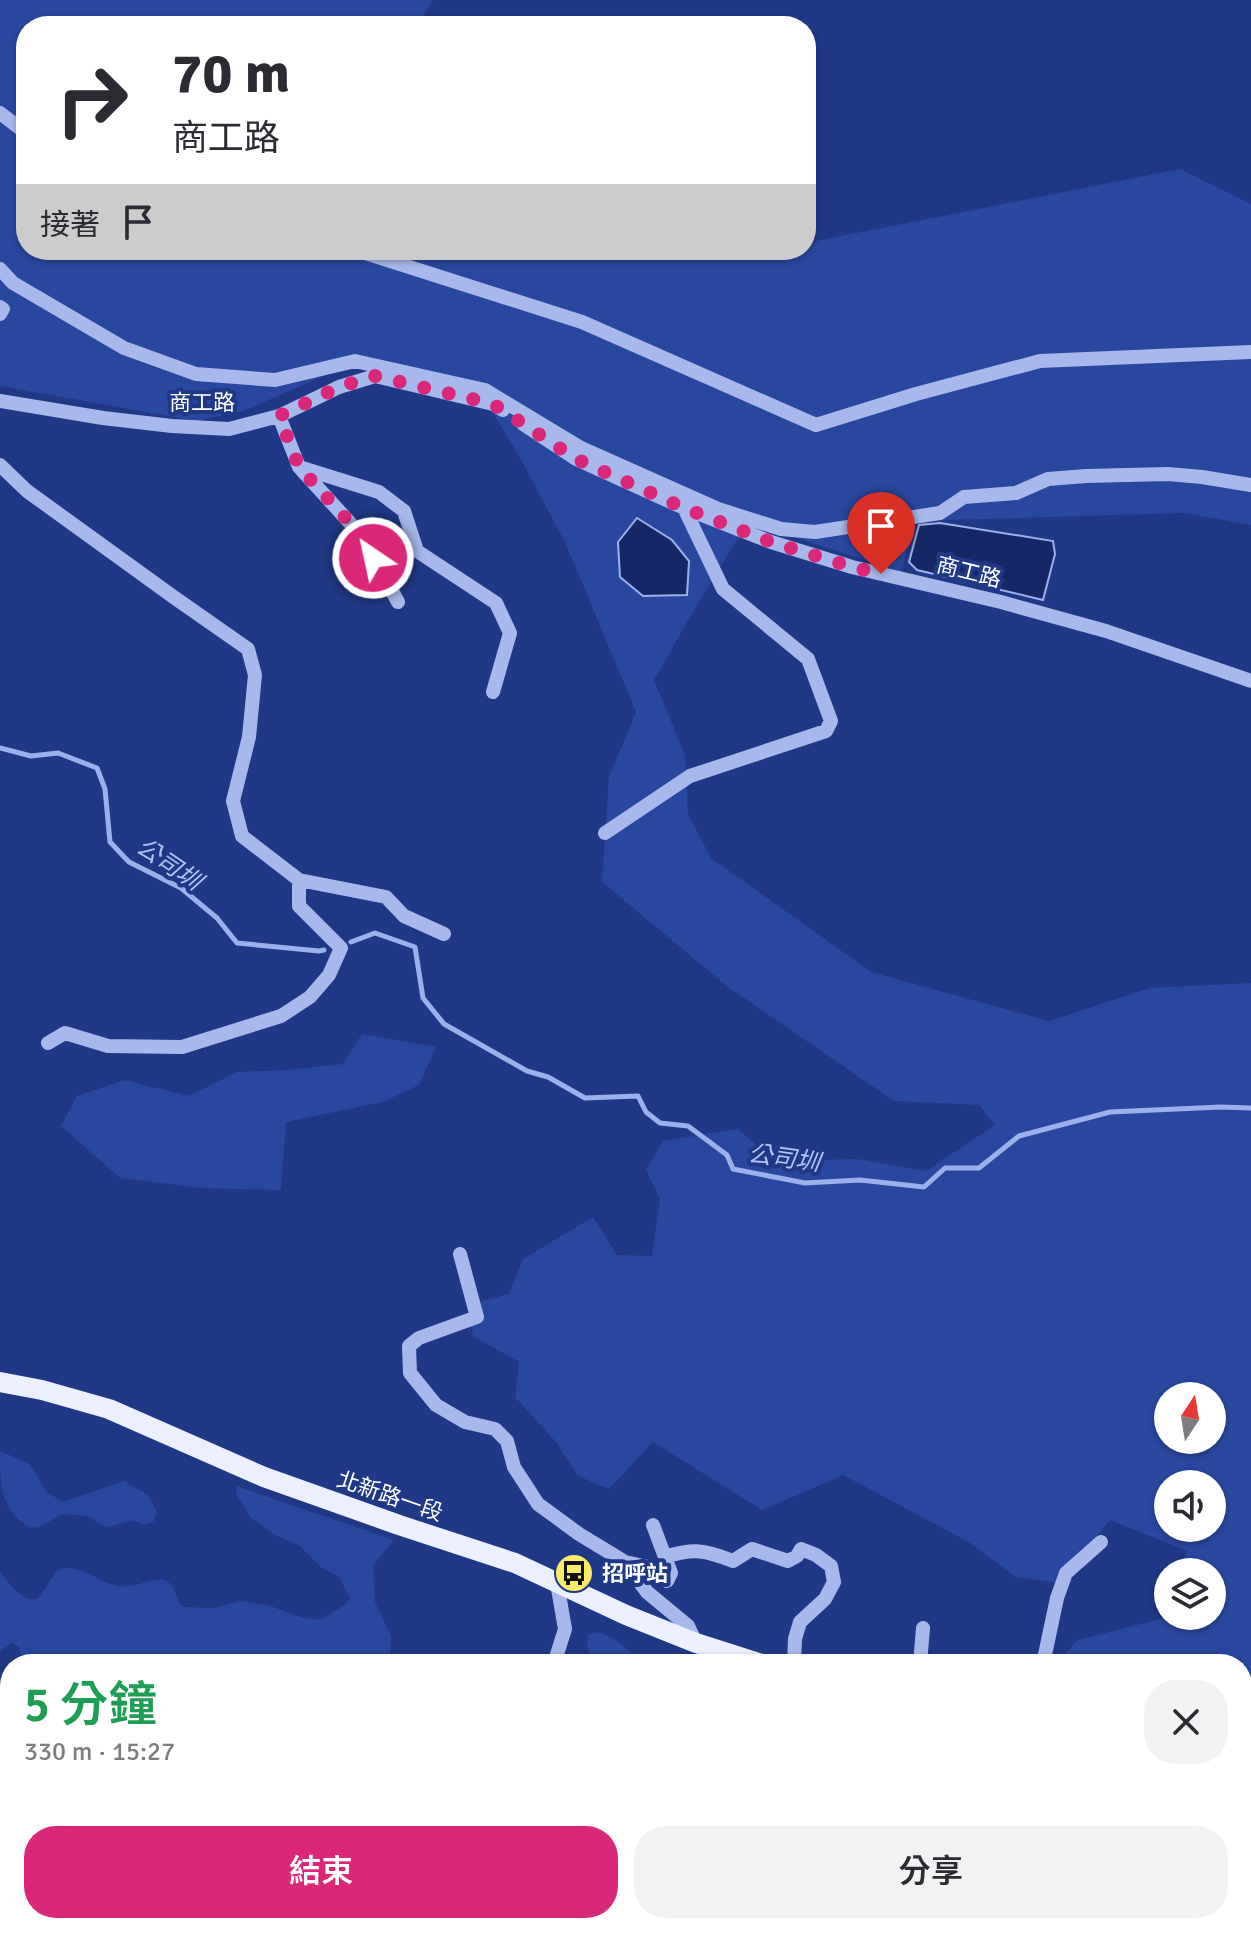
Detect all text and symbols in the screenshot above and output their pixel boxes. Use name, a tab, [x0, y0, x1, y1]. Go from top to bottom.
text: 70 m	[172, 39, 290, 108]
icon: right	[40, 48, 144, 152]
text: 商工路	[172, 116, 280, 161]
icon: arrive	[116, 200, 160, 244]
text: 接著	[40, 207, 100, 244]
street label: 商工路	[169, 389, 235, 416]
pin	[847, 492, 915, 574]
icon: arrive	[859, 504, 903, 548]
position arrow	[331, 516, 415, 600]
street label: 商工路	[934, 551, 1004, 593]
water label: 公司圳	[131, 831, 210, 898]
water label: 公司圳	[746, 1138, 825, 1178]
north arrow	[1154, 1382, 1226, 1454]
map controls	[1154, 1382, 1226, 1630]
street label: 北新路一段	[334, 1465, 446, 1527]
button: sound	[1154, 1470, 1226, 1542]
bus stop icon: 招呼站	[553, 1552, 595, 1594]
button: layers	[1154, 1558, 1226, 1630]
place label: 招呼站	[602, 1560, 668, 1587]
text: 5 分鐘	[24, 1676, 156, 1735]
button: close	[1144, 1680, 1228, 1764]
text: 330 m · 15:27	[24, 1736, 175, 1768]
button: 結束	[24, 1826, 618, 1918]
button: 分享	[634, 1826, 1228, 1918]

